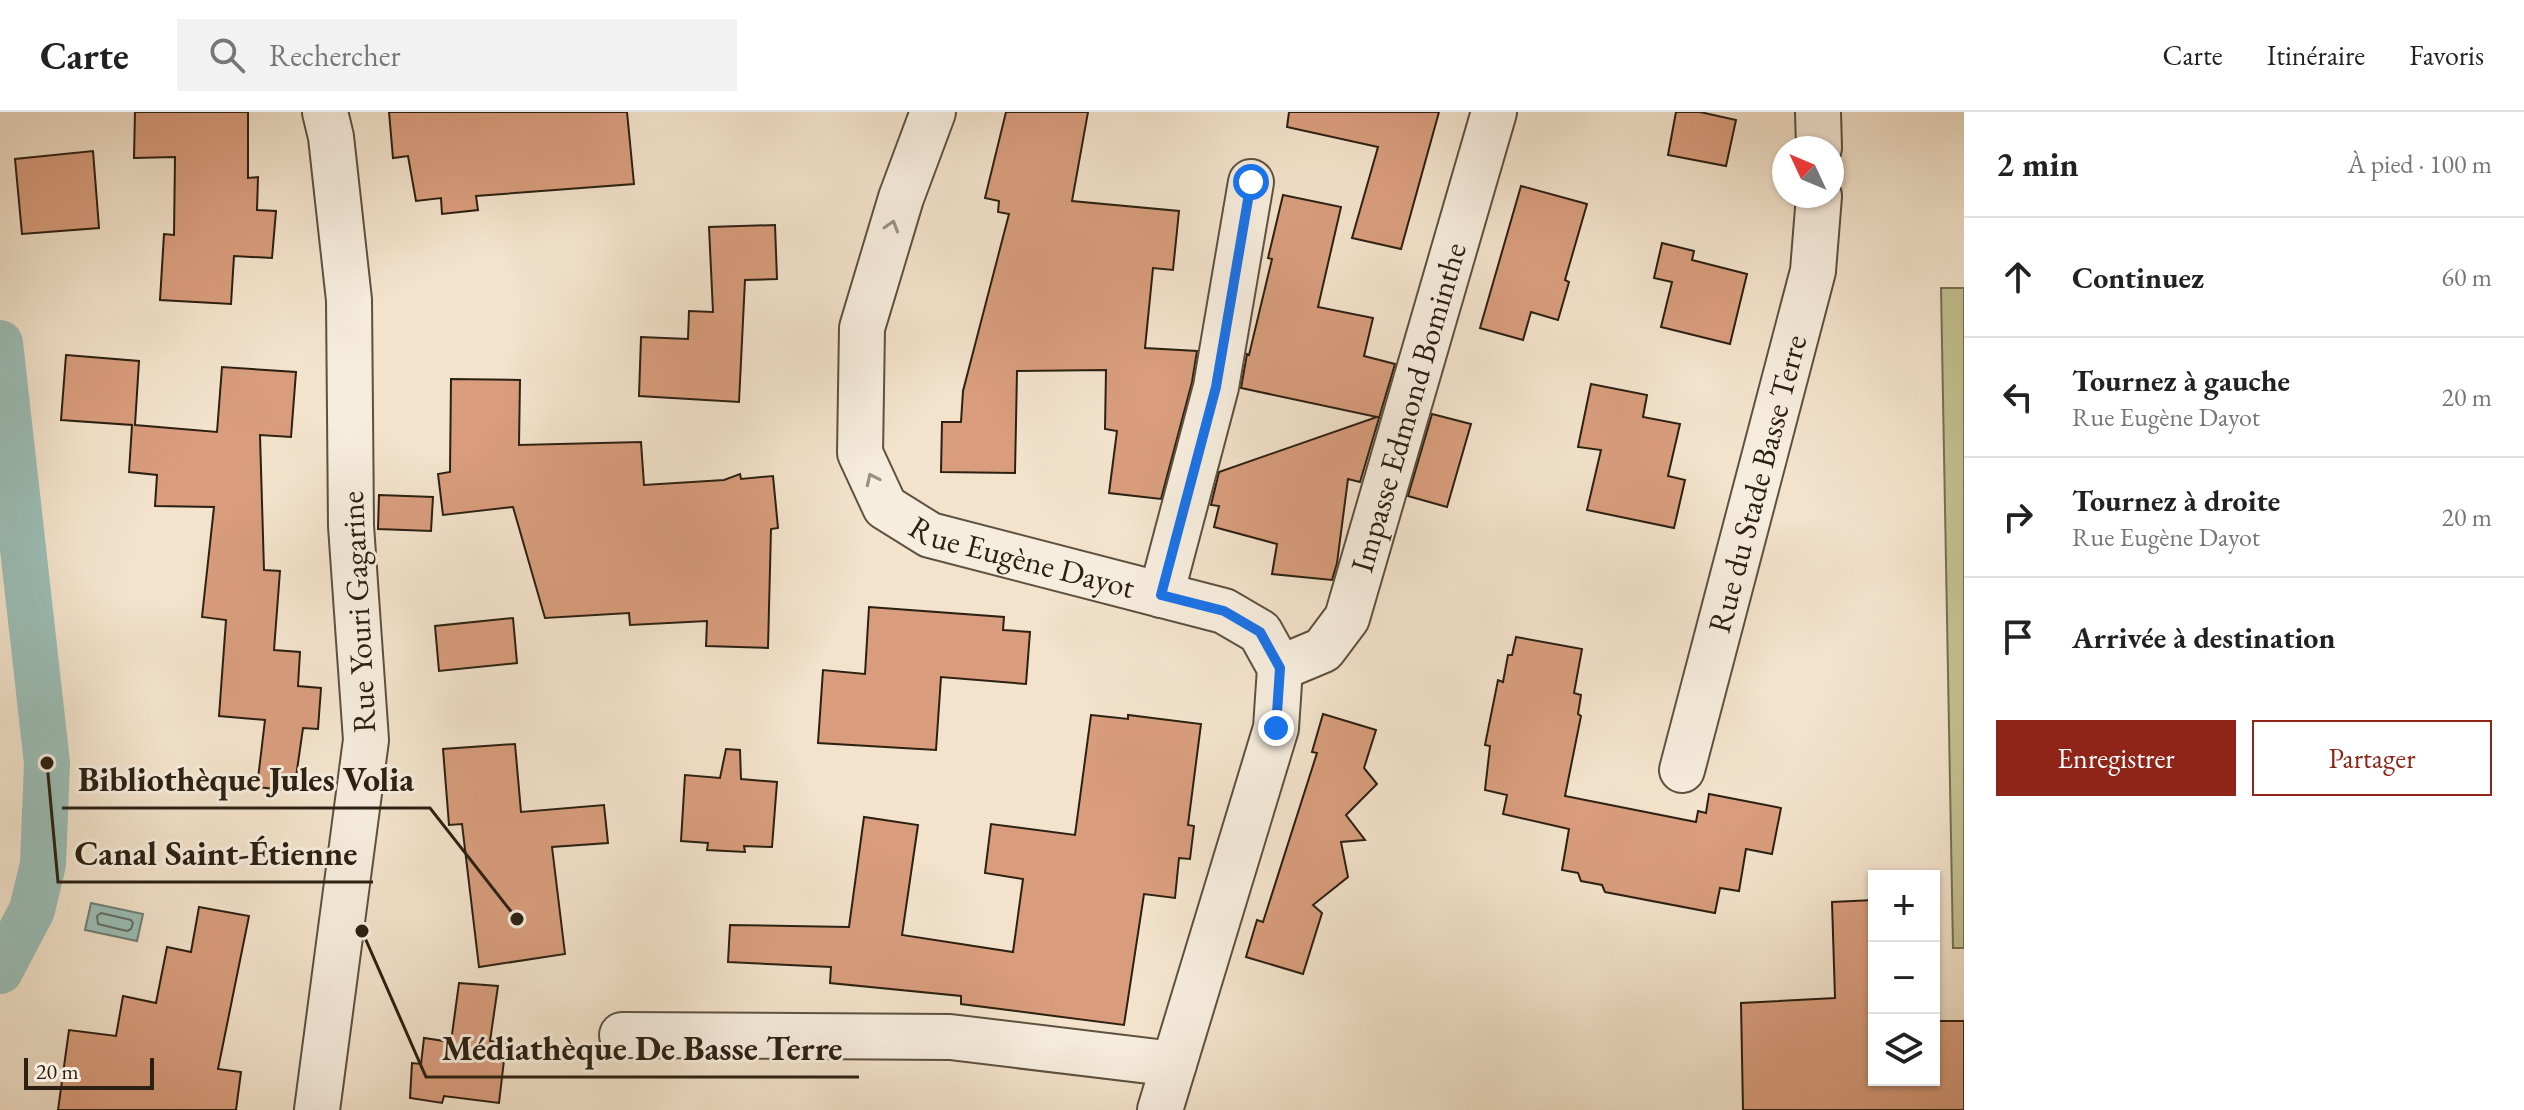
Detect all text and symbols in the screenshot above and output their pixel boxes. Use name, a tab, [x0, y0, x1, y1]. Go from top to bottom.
search box	[177, 19, 737, 91]
text: Carte	[40, 31, 129, 80]
icon: search	[205, 33, 249, 77]
text: Rechercher	[269, 36, 401, 75]
text: Carte	[2163, 37, 2223, 73]
text: Itinéraire	[2267, 37, 2365, 73]
text: Favoris	[2409, 37, 2484, 73]
north arrow	[1772, 136, 1844, 208]
text: 2 min	[1996, 142, 2079, 186]
text: À pied · 100 m	[2347, 147, 2492, 181]
route start	[1233, 164, 1269, 200]
one-way arrow	[883, 219, 899, 233]
street label: Impasse Edmond Bominthe	[1340, 238, 1476, 577]
icon: ahead	[1996, 255, 2040, 299]
text: Continuez	[2072, 258, 2204, 297]
text: 60 m	[2442, 260, 2492, 294]
street label: Rue du Stade Basse Terre	[1698, 330, 1816, 637]
text: Tournez à gauche	[2072, 361, 2290, 400]
icon: left	[1996, 375, 2040, 419]
text: 20 m	[2442, 380, 2492, 414]
text: Rue Eugène Dayot	[2072, 400, 2260, 434]
one-way arrow	[866, 472, 882, 487]
text: Tournez à droite	[2072, 481, 2280, 520]
street label: Rue Youri Gagarine	[331, 490, 385, 734]
icon: right	[1996, 495, 2040, 539]
text: 20 m	[2442, 500, 2492, 534]
street label: Rue Eugène Dayot	[901, 506, 1139, 608]
text: Rue Eugène Dayot	[2072, 520, 2260, 554]
icon: arrive	[1996, 615, 2040, 659]
text: Arrivée à destination	[2072, 618, 2335, 657]
route end	[1258, 710, 1294, 746]
button: Enregistrer	[1996, 720, 2236, 796]
button: Partager	[2252, 720, 2492, 796]
callout: Bibliothèque Jules Volia	[62, 750, 430, 808]
text: Bibliothèque Jules Volia	[78, 757, 415, 801]
callout: Canal Saint-Étienne	[58, 824, 373, 882]
text: Canal Saint-Étienne	[75, 831, 357, 875]
map controls	[1868, 870, 1940, 1086]
button: +	[1868, 870, 1940, 942]
button: −	[1868, 942, 1940, 1014]
button: layers	[1868, 1014, 1940, 1086]
callout: Médiathèque De Basse Terre	[426, 1019, 859, 1077]
text: Médiathèque De Basse Terre	[441, 1026, 843, 1070]
scale bar	[24, 1054, 154, 1090]
text: 20 m	[36, 1057, 79, 1086]

